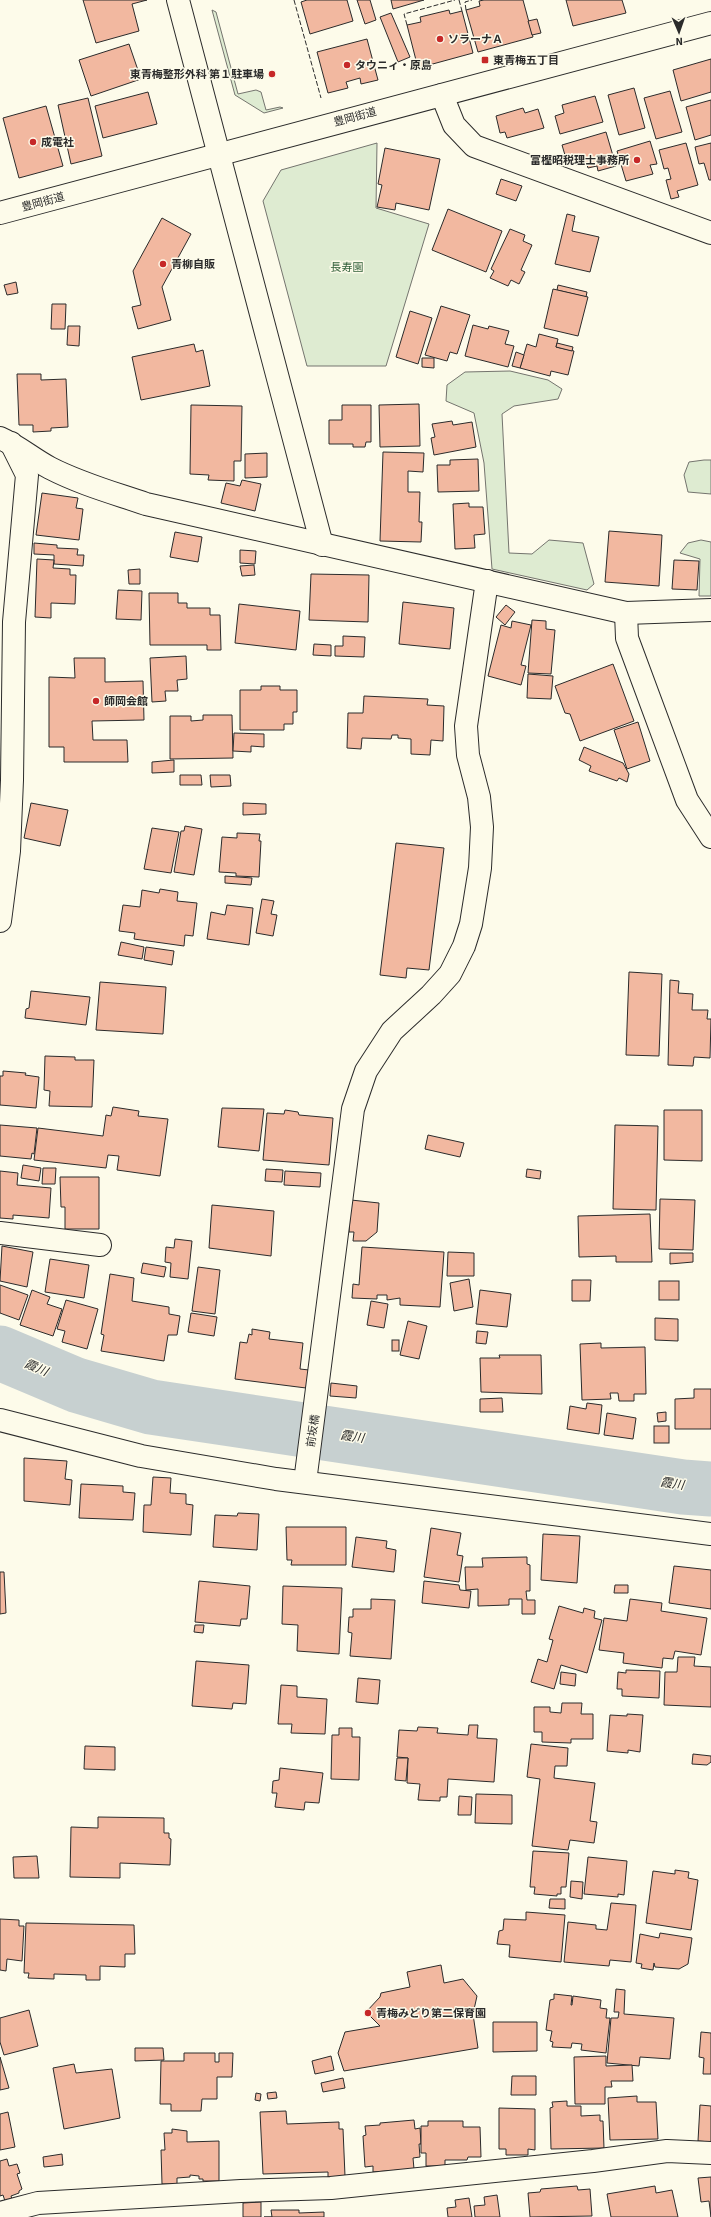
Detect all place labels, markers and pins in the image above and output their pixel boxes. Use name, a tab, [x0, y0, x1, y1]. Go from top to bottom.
place label: ソラーナＡ	[448, 32, 503, 47]
marker: ソラーナＡ	[435, 34, 445, 44]
place label: 東青梅五丁目	[493, 53, 559, 68]
marker: 東青梅五丁目	[480, 55, 490, 65]
place label: タウニィ・原島	[355, 58, 432, 73]
marker: タウニィ・原島	[342, 60, 352, 70]
place label: 東青梅整形外科 第１駐車場	[130, 67, 264, 82]
marker: 東青梅整形外科 第１駐車場	[267, 69, 277, 79]
place label: 成電社	[41, 135, 74, 150]
marker: 成電社	[28, 137, 38, 147]
place label: 富樫昭税理士事務所	[530, 153, 629, 168]
marker: 富樫昭税理士事務所	[632, 155, 642, 165]
place label: 青柳自販	[171, 257, 215, 272]
marker: 青柳自販	[158, 259, 168, 269]
place label: 師岡会館	[104, 694, 148, 709]
marker: 師岡会館	[91, 696, 101, 706]
place label: 青梅みどり第二保育園	[376, 2006, 486, 2021]
marker: 青梅みどり第二保育園	[363, 2008, 373, 2018]

